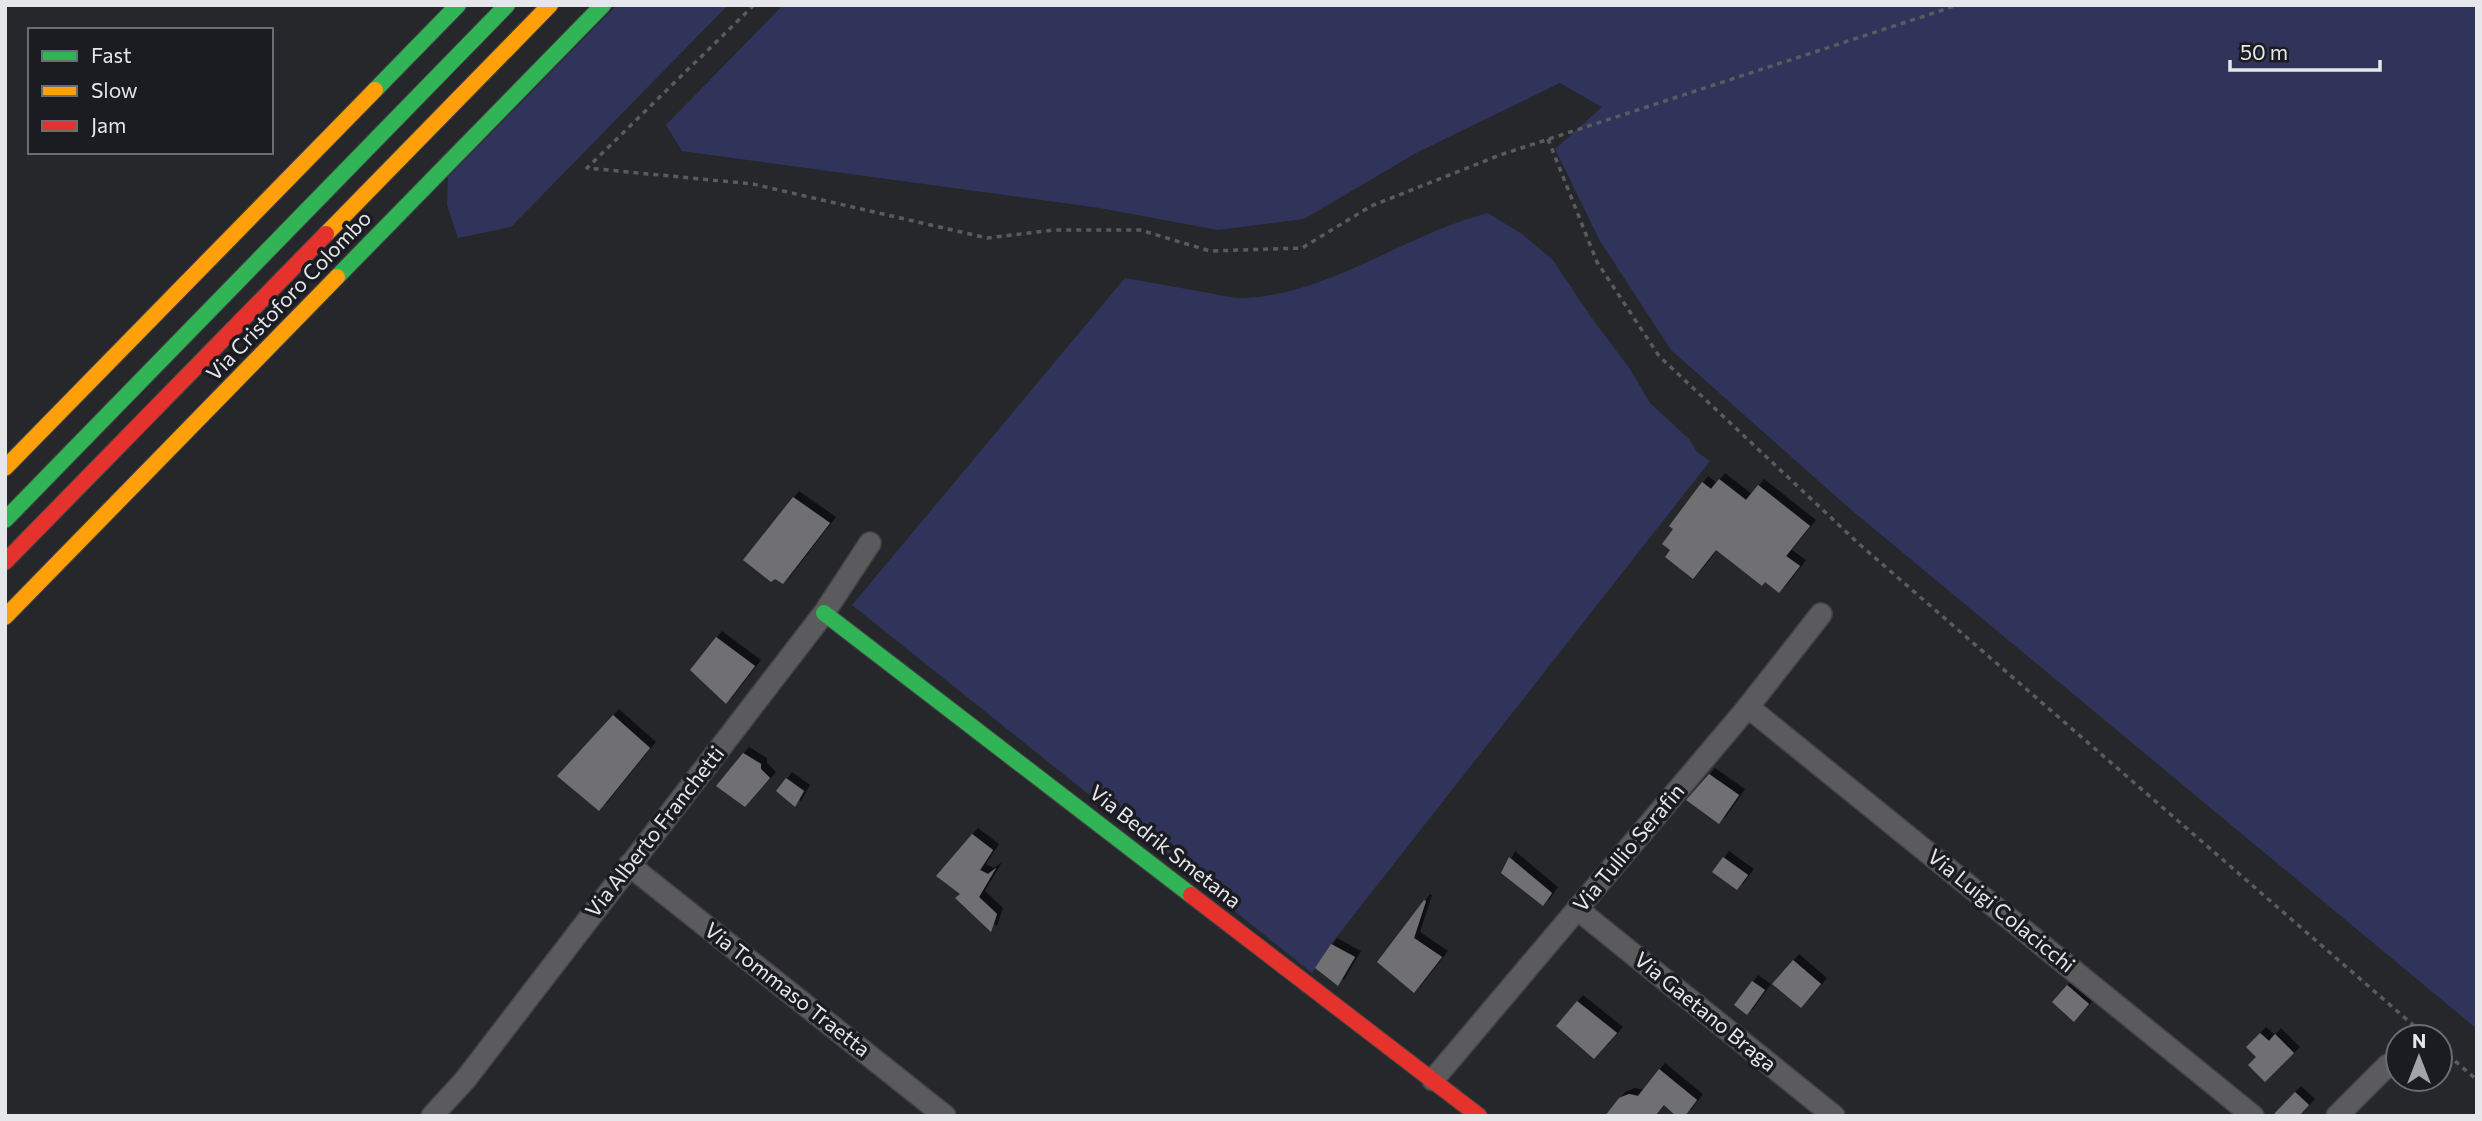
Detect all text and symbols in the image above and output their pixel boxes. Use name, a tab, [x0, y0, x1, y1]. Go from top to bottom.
legend	[28, 28, 273, 154]
scale bar	[2230, 28, 2380, 72]
text: 50 m	[2240, 39, 2288, 64]
text: Fast	[91, 42, 132, 67]
text: Slow	[91, 77, 138, 102]
text: Jam	[91, 112, 126, 137]
street label: Via Cristoforo Colombo	[200, 205, 376, 385]
street label: Via Alberto Franchetti	[579, 740, 728, 922]
street label: Via Tullio Serafin	[1567, 778, 1689, 916]
street label: Via Bedrik Smetana	[1085, 779, 1246, 913]
street label: Via Luigi Colacicchi	[1923, 843, 2081, 977]
street label: Via Tommaso Traetta	[700, 916, 876, 1061]
street label: Via Gaetano Braga	[1630, 946, 1782, 1076]
north arrow	[2384, 1023, 2454, 1093]
text: N	[2412, 1029, 2426, 1052]

